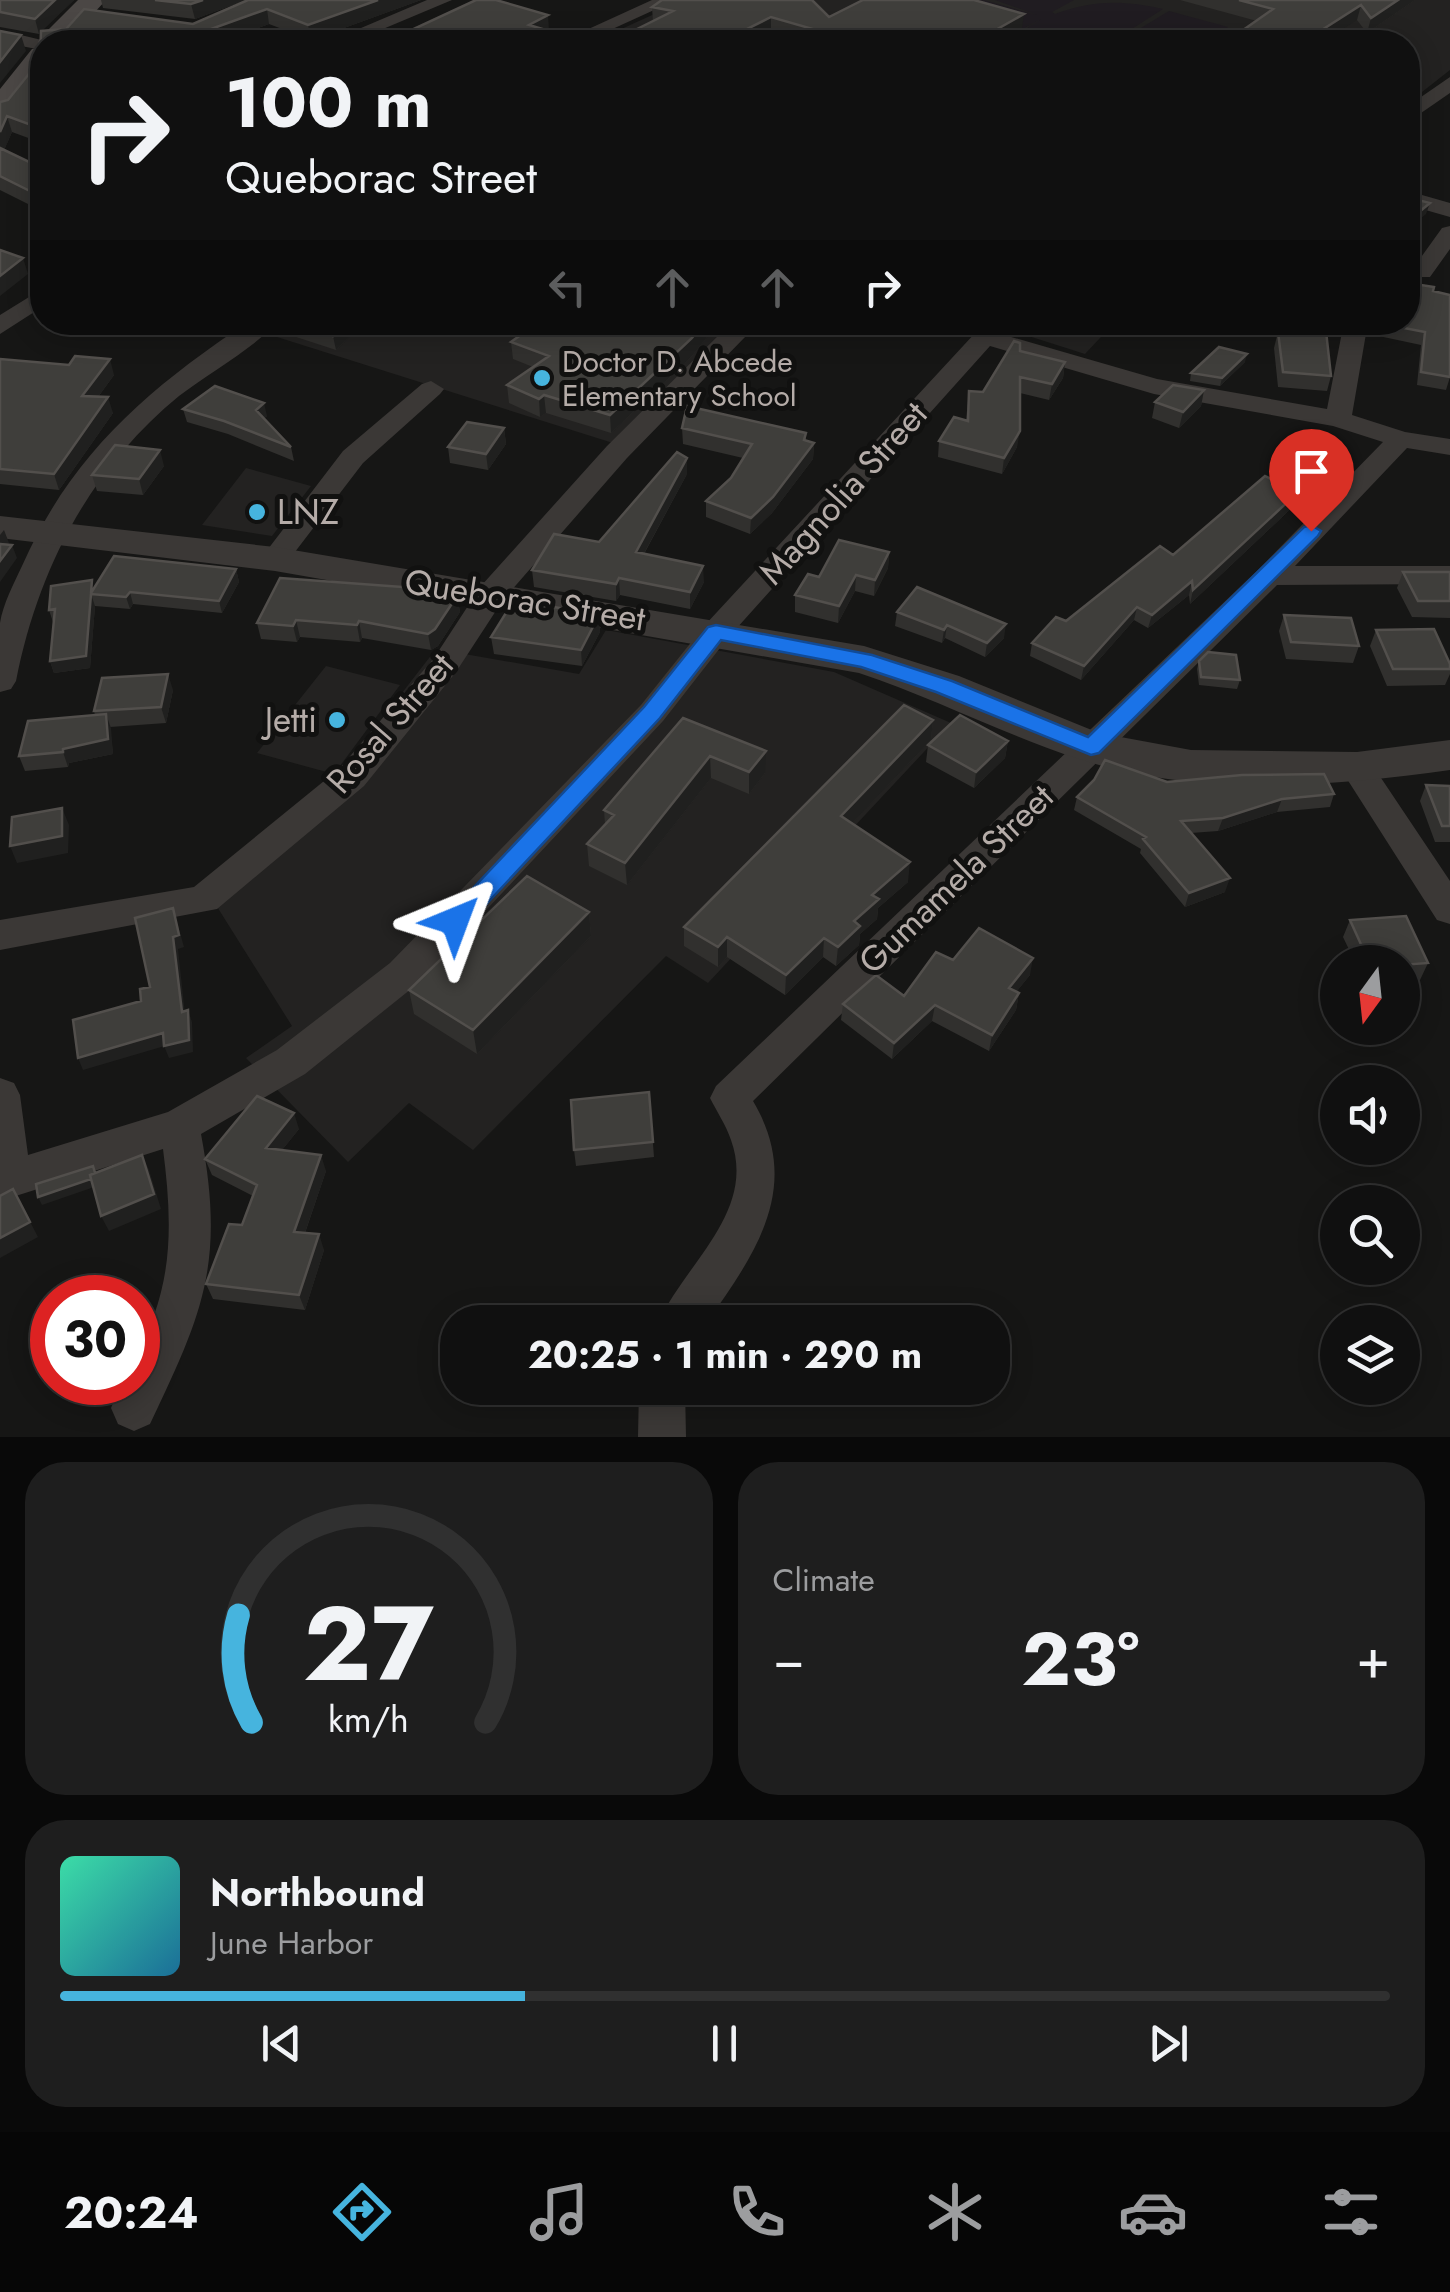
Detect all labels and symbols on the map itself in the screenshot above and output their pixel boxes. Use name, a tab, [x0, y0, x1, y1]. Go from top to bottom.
place label: Doctor D. Abcede Elementary School	[562, 340, 797, 417]
marker: Doctor D. Abcede Elementary School	[531, 367, 553, 389]
street label: Magnolia Street	[747, 390, 939, 595]
pin	[1269, 429, 1354, 532]
place label: LNZ	[277, 487, 339, 537]
marker: LNZ	[246, 501, 268, 523]
street label: Queborac Street	[401, 556, 649, 644]
street label: Rosal Street	[315, 641, 466, 804]
place label: Jetti	[261, 695, 317, 745]
marker: Jetti	[326, 709, 348, 731]
street label: Gumamela Street	[847, 772, 1065, 985]
position arrow	[403, 869, 507, 973]
north arrow	[1320, 945, 1420, 1045]
speed limit sign: 30	[30, 1275, 160, 1405]

